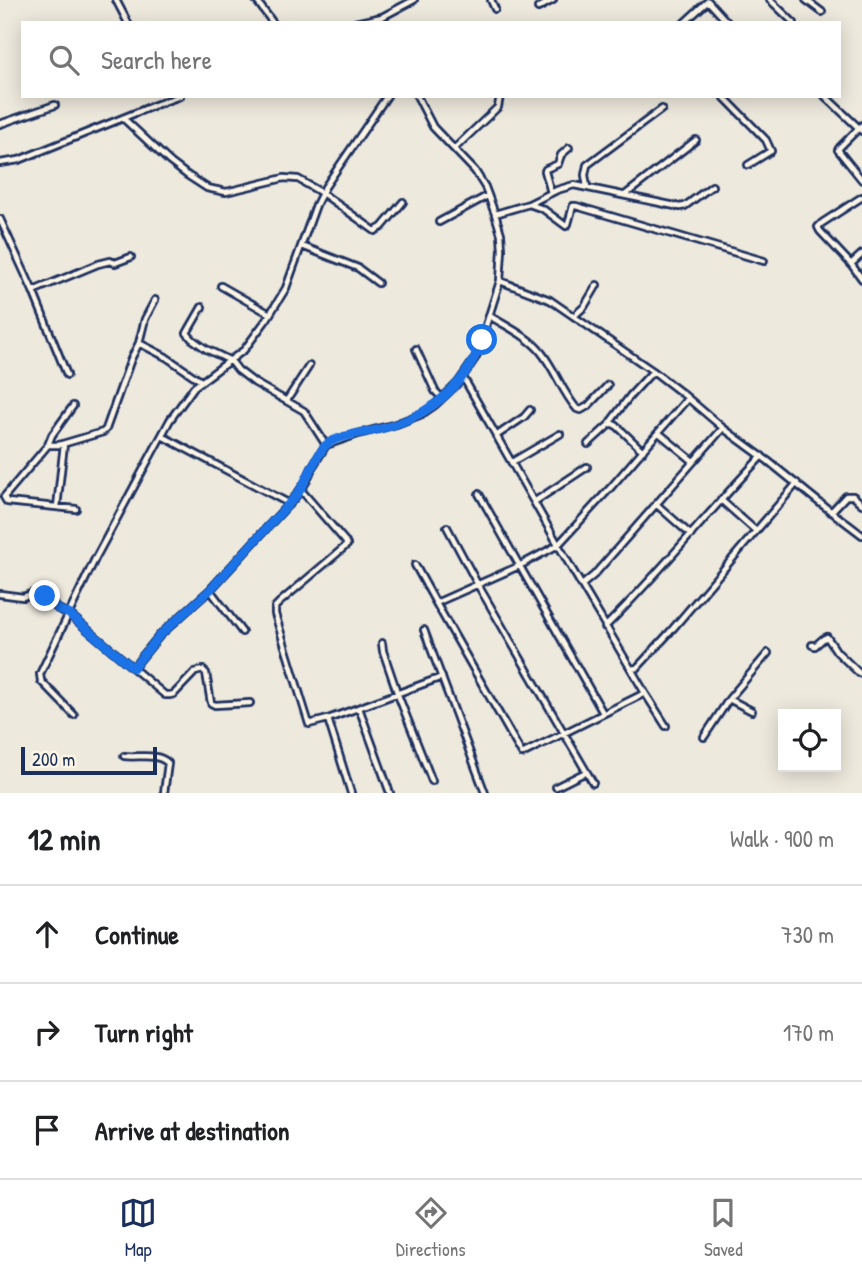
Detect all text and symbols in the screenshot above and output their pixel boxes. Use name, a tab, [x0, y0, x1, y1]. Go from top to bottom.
search box	[21, 21, 841, 98]
icon: search	[45, 41, 83, 79]
text: Search here	[101, 42, 212, 77]
route start	[466, 324, 497, 355]
route end	[29, 580, 60, 611]
map controls	[778, 709, 841, 772]
button: locate	[778, 709, 841, 772]
scale bar	[21, 744, 158, 776]
text: 200 m	[32, 746, 75, 772]
text: 12 min	[28, 819, 101, 859]
text: Walk · 900 m	[730, 823, 834, 854]
icon: ahead	[28, 915, 66, 953]
text: Continue	[95, 917, 179, 952]
text: 730 m	[781, 919, 834, 950]
icon: right	[28, 1013, 66, 1051]
text: Turn right	[95, 1015, 193, 1050]
text: 170 m	[783, 1017, 834, 1048]
icon: arrive	[28, 1111, 66, 1149]
text: Arrive at destination	[95, 1113, 290, 1148]
tab: Map	[119, 1194, 157, 1262]
tab: Directions	[396, 1194, 466, 1262]
tab: Saved	[704, 1194, 743, 1262]

